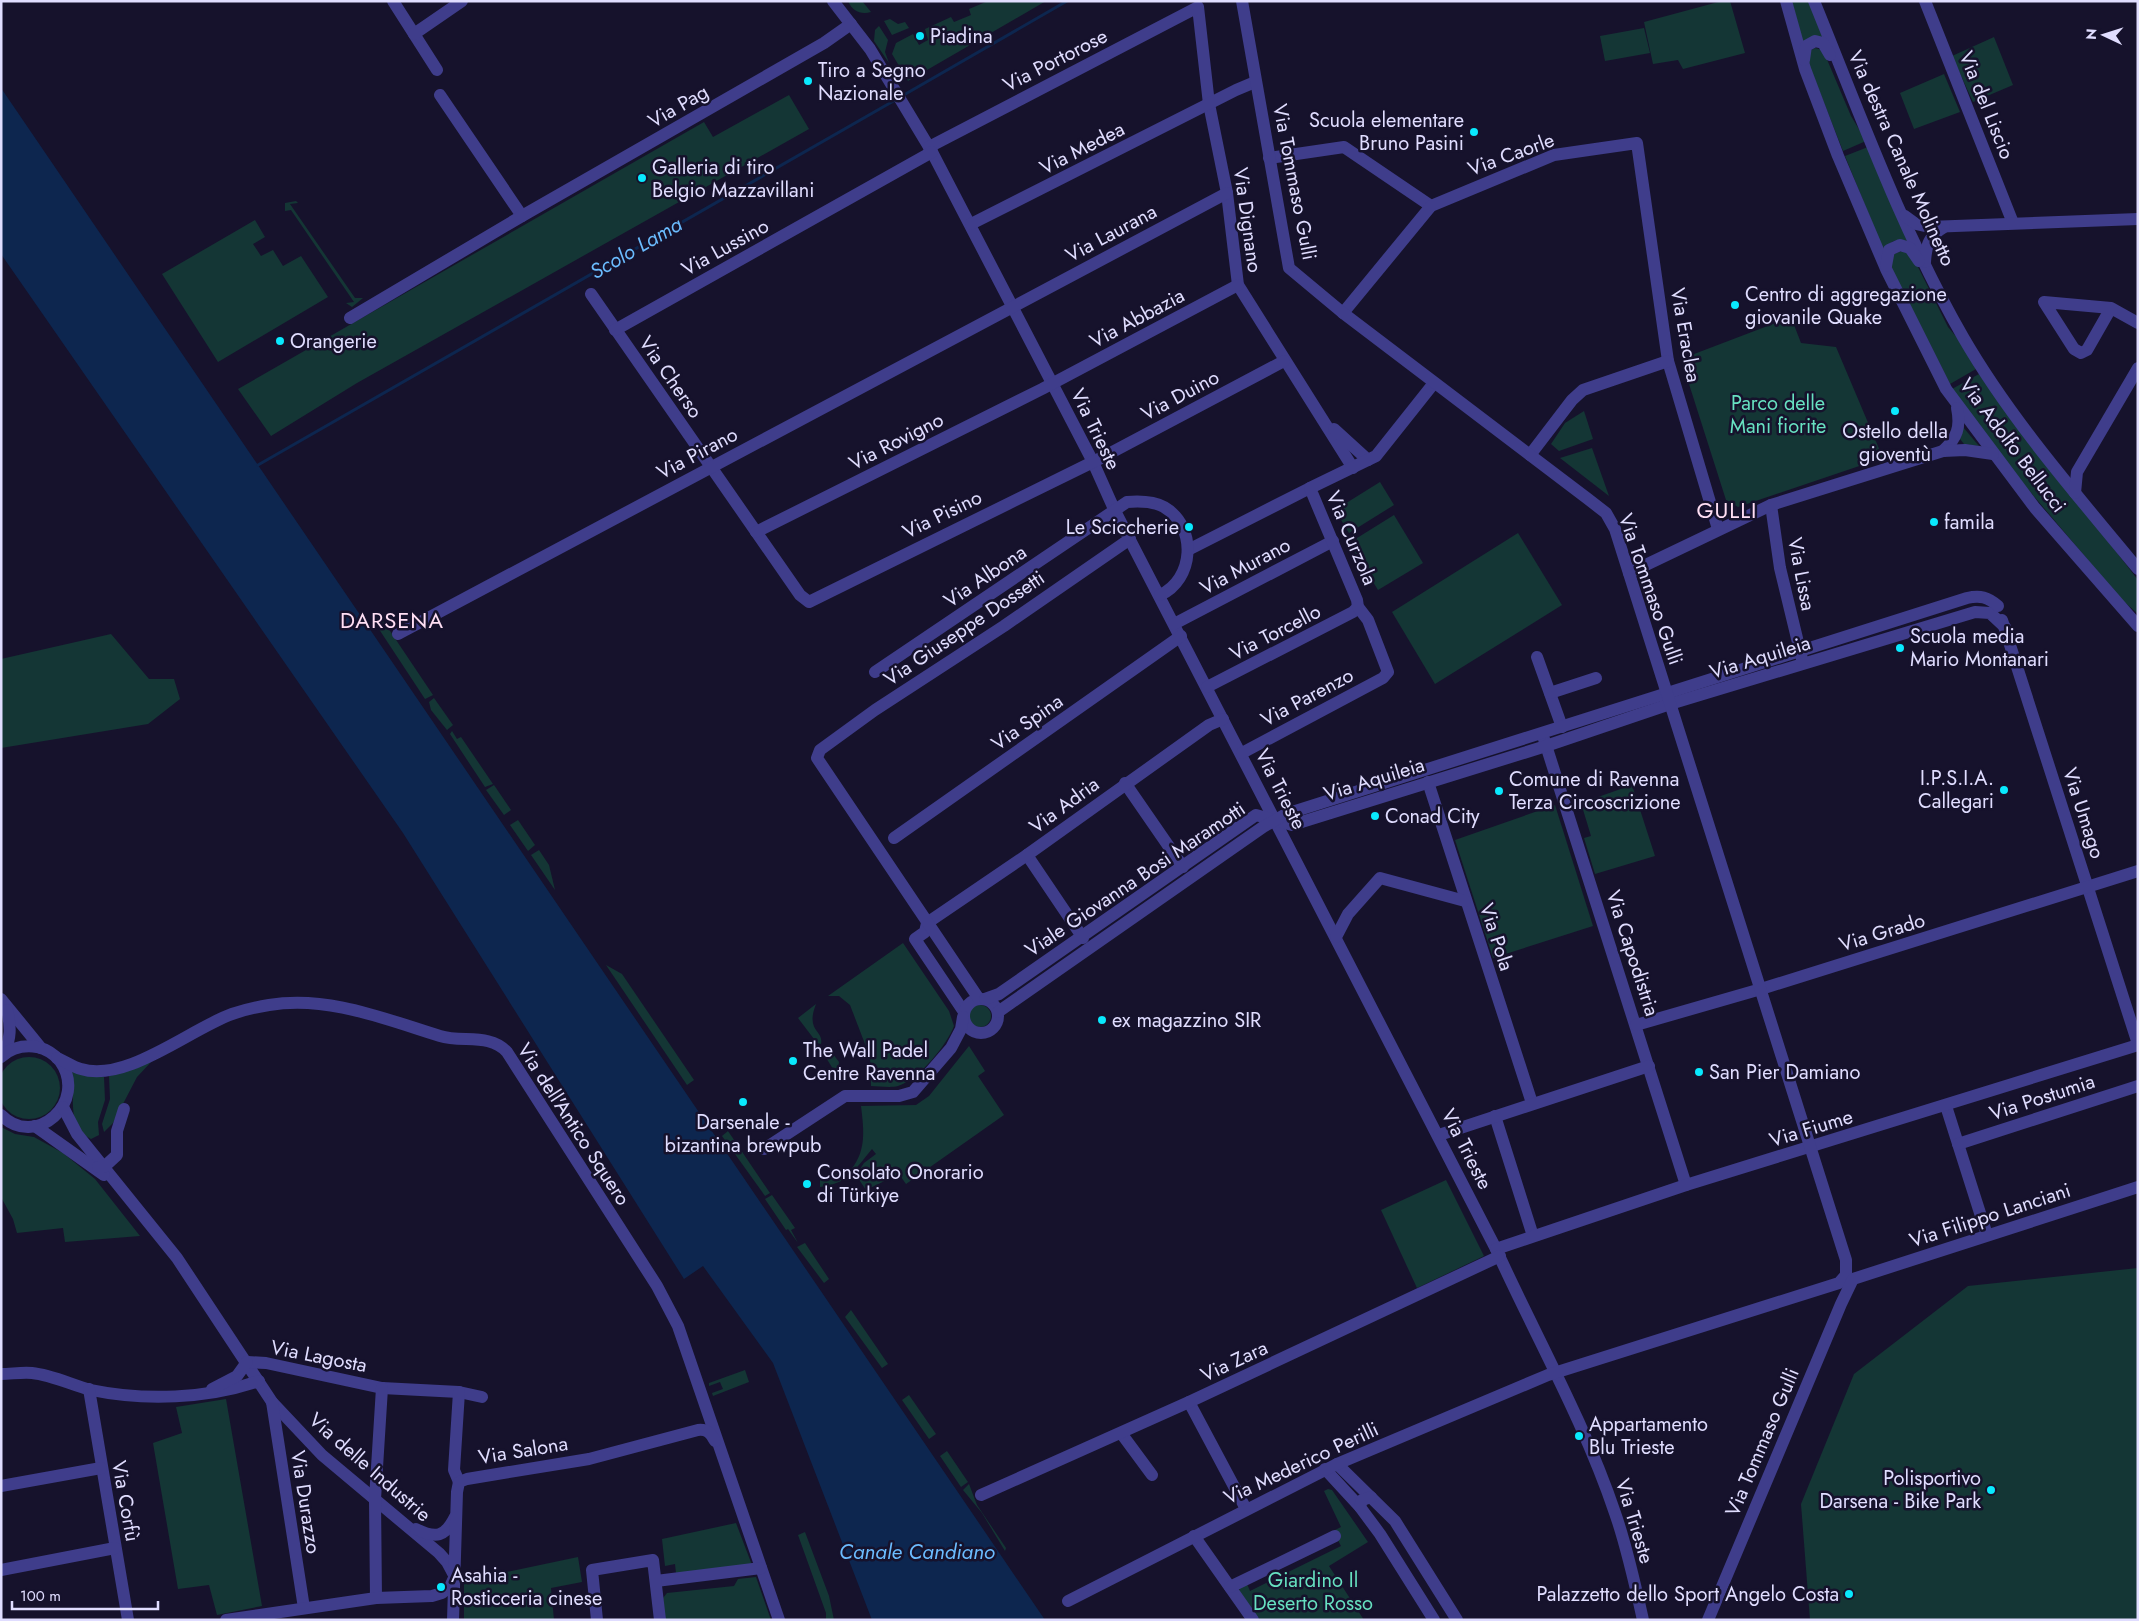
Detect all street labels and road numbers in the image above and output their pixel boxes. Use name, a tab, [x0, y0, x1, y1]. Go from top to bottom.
street label: Via Portorose	[998, 22, 1112, 99]
street label: Via destra Canale Molinetto	[1841, 46, 1962, 271]
street label: Via del Liscio	[1952, 47, 2021, 164]
street label: Via Pag	[643, 78, 714, 135]
street label: Via Tommaso Gulli	[1265, 102, 1324, 263]
street label: Via Medea	[1035, 115, 1130, 182]
street label: Via Caorle	[1464, 125, 1558, 183]
street label: Via Dignano	[1226, 166, 1269, 275]
street label: Via Laurana	[1060, 197, 1162, 270]
street label: Via Lussino	[676, 211, 774, 283]
street label: Via Abbazia	[1085, 281, 1190, 356]
street label: Via Eraclea	[1663, 285, 1708, 385]
street label: Via Cherso	[632, 330, 710, 424]
street label: Via Duino	[1136, 363, 1225, 428]
street label: Via Adolfo Bellucci	[1952, 372, 2073, 519]
street label: Via Trieste	[1063, 384, 1128, 475]
street label: Via Rovigno	[844, 405, 949, 478]
street label: Via Pirano	[652, 420, 743, 487]
street label: Via Pisino	[898, 483, 987, 546]
street label: Via Curzola	[1319, 487, 1384, 590]
street label: Via Tommaso Gulli	[1611, 510, 1690, 669]
street label: Via Murano	[1195, 530, 1296, 602]
street label: Via Lissa	[1780, 535, 1823, 613]
street label: Via Albona	[938, 538, 1032, 615]
street label: Via Giuseppe Dossetti	[878, 564, 1050, 693]
street label: Via Torcello	[1225, 597, 1326, 668]
street label: Via Aquileia	[1706, 628, 1814, 687]
street label: Via Parenzo	[1256, 661, 1359, 734]
street label: Via Spina	[986, 687, 1069, 758]
street label: Via Trieste	[1248, 744, 1313, 835]
street label: Via Aquileia	[1320, 750, 1428, 809]
street label: Via Umago	[2055, 764, 2112, 862]
street label: Via Adria	[1023, 770, 1105, 841]
street label: Viale Giovanna Bosi Maramotti	[1019, 795, 1251, 964]
street label: Via Capodistria	[1599, 886, 1667, 1020]
street label: Via Pola	[1472, 900, 1521, 975]
street label: Via Grado	[1836, 906, 1929, 959]
street label: Via dell'Antico Squero	[510, 1037, 637, 1211]
street label: Via Postumia	[1986, 1067, 2099, 1128]
street label: Via Fiume	[1766, 1102, 1856, 1155]
street label: Via Trieste	[1434, 1104, 1499, 1195]
street label: Via Filippo Lanciani	[1906, 1176, 2075, 1255]
street label: Via Lagosta	[268, 1333, 370, 1380]
street label: Via Zara	[1196, 1333, 1273, 1390]
street label: Via Tommaso Gulli	[1718, 1364, 1807, 1521]
street label: Via delle Industrie	[302, 1406, 437, 1529]
street label: Via Mederico Perilli	[1219, 1415, 1383, 1512]
street label: Via Salona	[476, 1429, 570, 1472]
street label: Via Durazzo	[283, 1448, 328, 1556]
street label: Via Corfù	[104, 1458, 147, 1544]
street label: Via Trieste	[1608, 1475, 1661, 1567]

